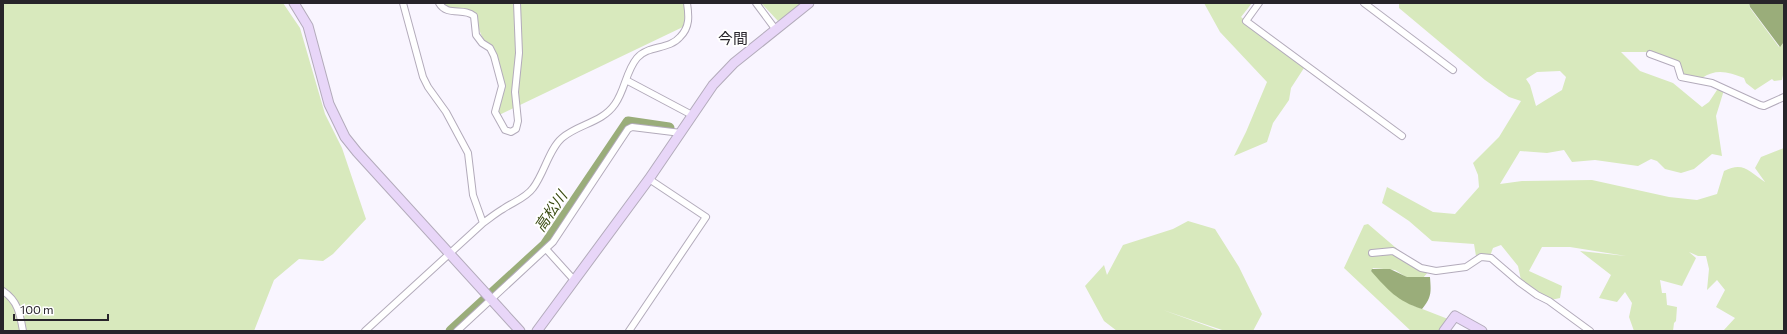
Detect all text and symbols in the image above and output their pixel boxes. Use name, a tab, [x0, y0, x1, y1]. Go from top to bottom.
district label: 今間	[718, 29, 748, 47]
water label: 高松川	[530, 186, 571, 235]
scale bar	[14, 296, 108, 322]
text: 100 m	[20, 302, 54, 316]

